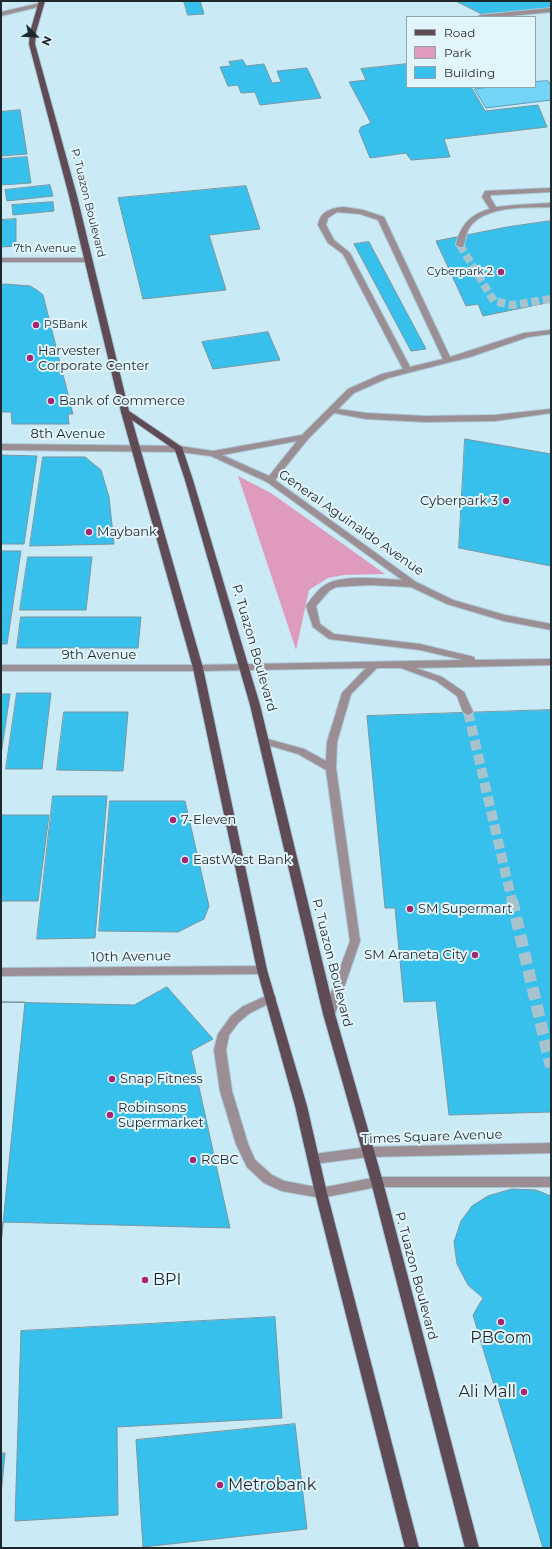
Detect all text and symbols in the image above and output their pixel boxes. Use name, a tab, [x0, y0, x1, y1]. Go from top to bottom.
north arrow	[16, 16, 56, 56]
legend	[406, 16, 536, 88]
text: Road	[444, 25, 475, 40]
text: N	[39, 34, 55, 48]
text: Park	[444, 45, 471, 60]
text: Building	[444, 65, 495, 80]
street label: P. Tuazon Boulevard	[68, 147, 108, 259]
street label: 7th Avenue	[14, 242, 76, 256]
place label: Cyberpark 2	[427, 265, 493, 279]
marker: Cyberpark 2	[496, 267, 506, 277]
place label: PSBank	[44, 318, 87, 332]
marker: PSBank	[31, 320, 41, 330]
place label: Harvester Corporate Center	[38, 343, 149, 374]
marker: Harvester Corporate Center	[25, 353, 35, 363]
place label: Bank of Commerce	[59, 393, 185, 409]
marker: Bank of Commerce	[46, 396, 56, 406]
street label: 8th Avenue	[31, 426, 105, 442]
street label: General Aguinaldo Avenue	[275, 467, 427, 579]
place label: Cyberpark 3	[420, 493, 498, 509]
marker: Cyberpark 3	[501, 496, 511, 506]
place label: Maybank	[97, 524, 157, 540]
marker: Maybank	[84, 527, 94, 537]
street label: P. Tuazon Boulevard	[228, 582, 280, 714]
street label: 9th Avenue	[62, 647, 136, 663]
place label: 7-Eleven	[181, 812, 236, 828]
marker: 7-Eleven	[168, 815, 178, 825]
place label: EastWest Bank	[193, 852, 292, 868]
marker: EastWest Bank	[180, 855, 190, 865]
street label: P. Tuazon Boulevard	[308, 897, 356, 1029]
place label: SM Supermart	[418, 901, 512, 917]
marker: SM Supermart	[405, 904, 415, 914]
place label: SM Araneta City	[364, 947, 467, 963]
street label: 10th Avenue	[91, 949, 171, 965]
marker: SM Araneta City	[470, 950, 480, 960]
place label: Snap Fitness	[120, 1071, 203, 1087]
marker: Snap Fitness	[107, 1074, 117, 1084]
place label: Robinsons Supermarket	[118, 1100, 204, 1131]
marker: Robinsons Supermarket	[105, 1110, 115, 1120]
street label: Times Square Avenue	[361, 1127, 503, 1147]
place label: RCBC	[201, 1152, 239, 1168]
marker: RCBC	[188, 1155, 198, 1165]
street label: P. Tuazon Boulevard	[391, 1210, 441, 1342]
place label: BPI	[153, 1270, 181, 1290]
marker: BPI	[140, 1275, 150, 1285]
marker: PBCom	[496, 1317, 506, 1327]
place label: PBCom	[470, 1328, 532, 1348]
place label: Ali Mall	[458, 1382, 516, 1402]
marker: Ali Mall	[519, 1387, 529, 1397]
place label: Metrobank	[228, 1475, 316, 1495]
marker: Metrobank	[215, 1480, 225, 1490]

